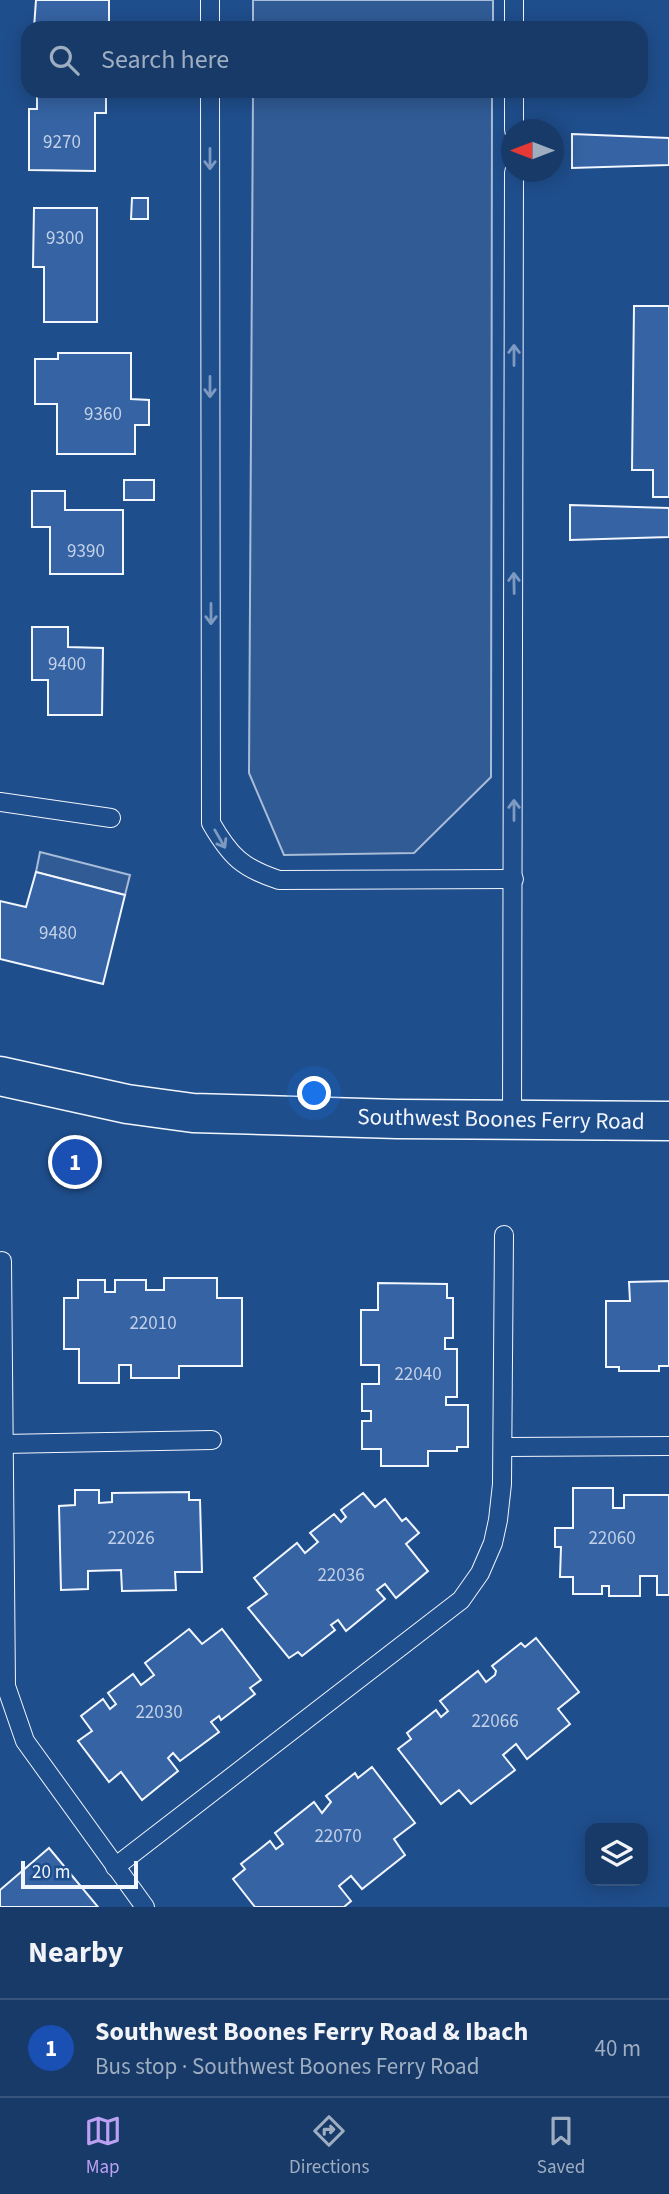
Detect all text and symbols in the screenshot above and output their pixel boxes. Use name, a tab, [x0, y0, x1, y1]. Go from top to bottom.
search box	[21, 21, 648, 98]
icon: search	[45, 41, 83, 79]
text: Search here	[101, 41, 229, 78]
north arrow	[501, 119, 564, 182]
house number: 9270	[43, 129, 81, 156]
one-way arrow	[203, 148, 217, 171]
house number: 9300	[46, 225, 84, 252]
one-way arrow	[507, 344, 521, 367]
one-way arrow	[204, 375, 217, 398]
house number: 9360	[84, 401, 122, 428]
house number: 9390	[67, 538, 105, 565]
one-way arrow	[507, 572, 521, 595]
one-way arrow	[204, 602, 218, 625]
house number: 9400	[48, 651, 86, 678]
one-way arrow	[507, 799, 521, 822]
one-way arrow	[213, 829, 227, 849]
house number: 9480	[39, 920, 77, 947]
your location	[297, 1076, 331, 1110]
street label: Southwest Boones Ferry Road	[357, 1100, 645, 1138]
pin: 1	[52, 1136, 98, 1188]
house number: 22010	[129, 1310, 177, 1337]
house number: 22040	[394, 1361, 442, 1388]
house number: 22026	[107, 1525, 155, 1552]
house number: 22060	[588, 1525, 636, 1552]
house number: 22036	[317, 1562, 365, 1589]
house number: 22030	[135, 1699, 183, 1726]
house number: 22066	[471, 1708, 519, 1735]
house number: 22070	[314, 1823, 362, 1850]
map controls	[585, 1823, 648, 1886]
button: layers	[585, 1823, 648, 1886]
scale bar	[21, 1858, 138, 1890]
text: 20 m	[32, 1859, 70, 1886]
text: Nearby	[28, 1931, 123, 1974]
text: Southwest Boones Ferry Road & Ibach	[95, 2013, 528, 2050]
text: 1	[45, 2032, 57, 2065]
text: 40 m	[594, 2032, 641, 2065]
text: Bus stop · Southwest Boones Ferry Road	[95, 2050, 479, 2083]
tab: Map	[84, 2112, 122, 2181]
tab: Directions	[289, 2112, 369, 2181]
tab: Saved	[537, 2112, 585, 2181]

